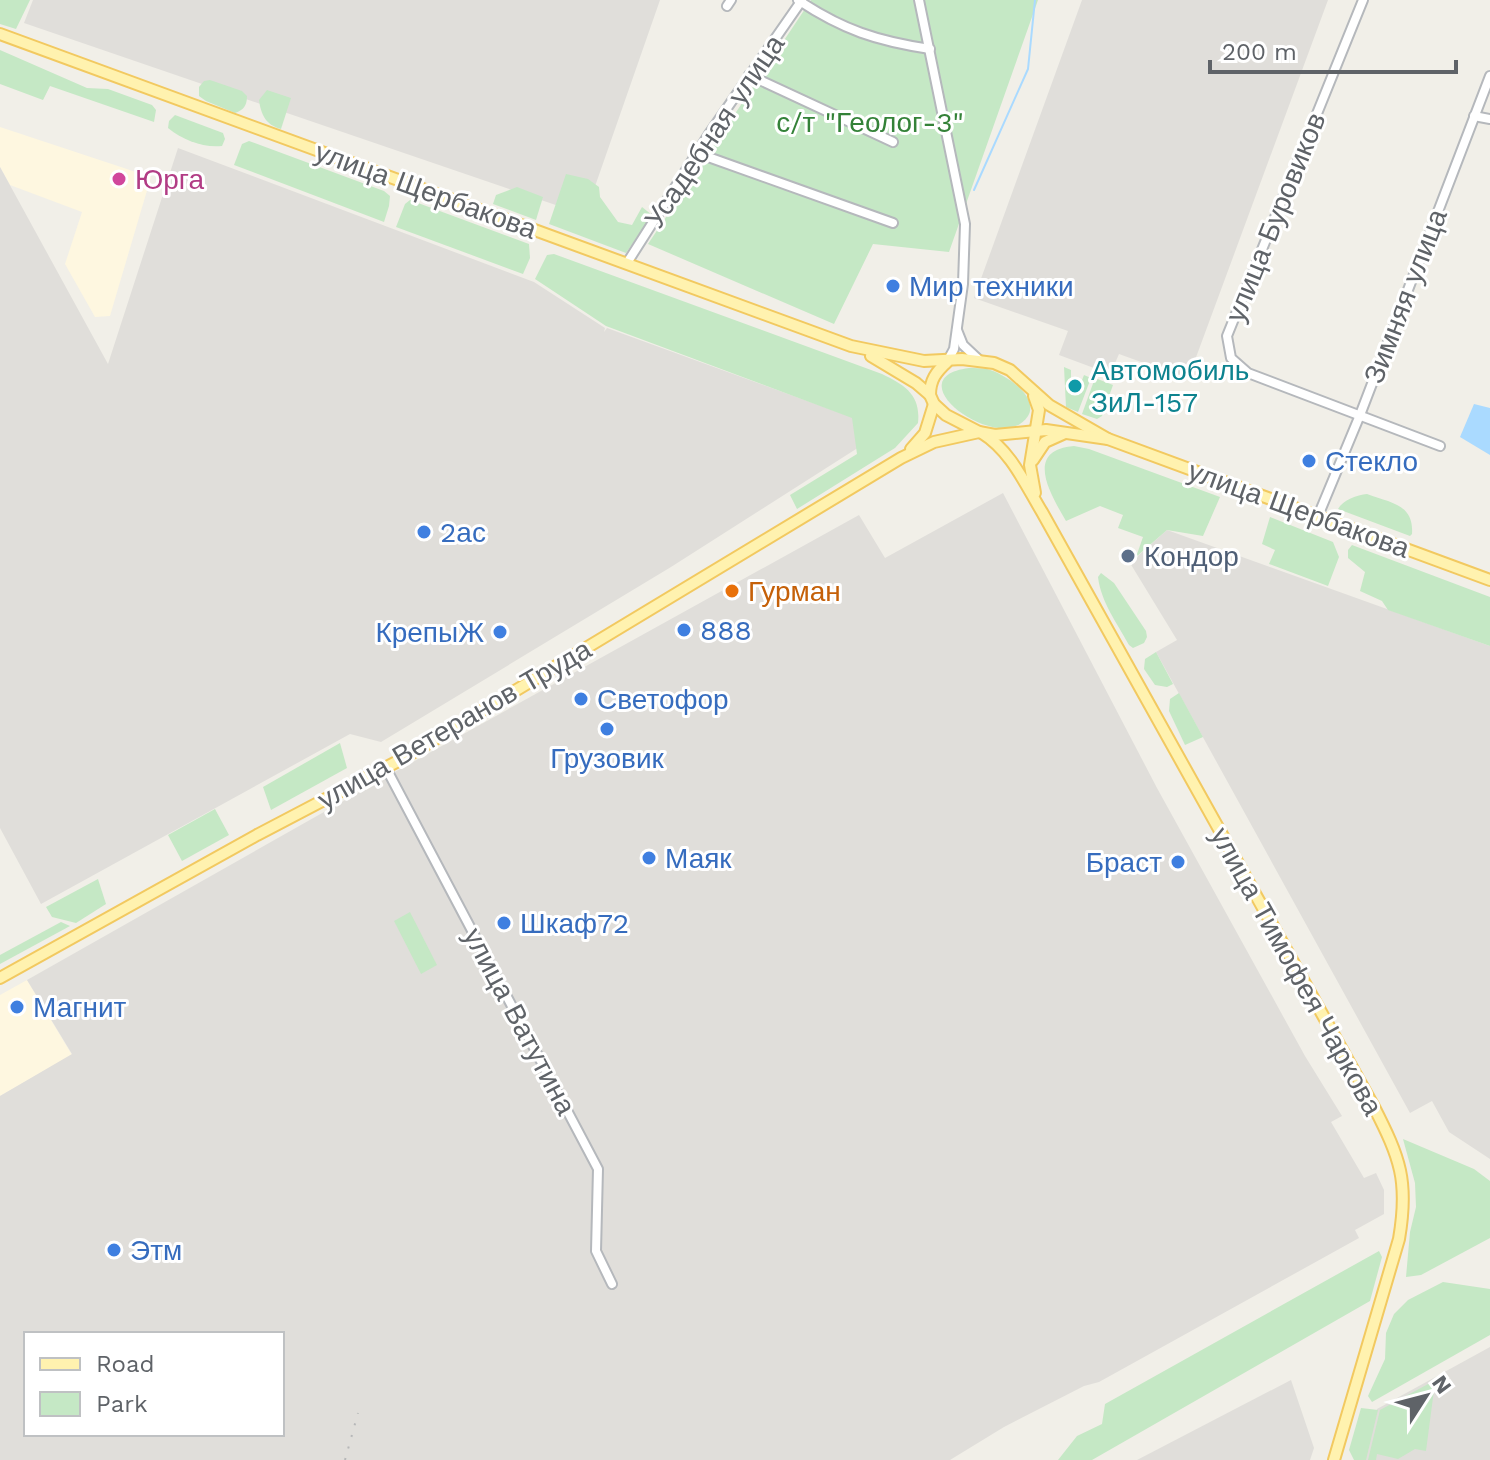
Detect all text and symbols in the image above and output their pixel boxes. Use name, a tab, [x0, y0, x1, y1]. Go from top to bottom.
scale bar	[1210, 24, 1456, 74]
street label: Усадебная улица	[638, 28, 791, 234]
text: 200 m	[1222, 38, 1297, 66]
park label: с/т "Геолог-3"	[776, 106, 964, 139]
street label: улица Буровиков	[1218, 108, 1332, 327]
street label: улица Щербакова	[311, 135, 541, 246]
place label: Юрга	[135, 163, 204, 196]
marker: Юрга	[110, 170, 128, 188]
street label: Зимняя улица	[1357, 204, 1454, 388]
place label: Мир техники	[909, 270, 1074, 303]
marker: Мир техники	[884, 277, 902, 295]
place label: Автомобиль ЗиЛ-157	[1091, 354, 1249, 419]
marker: Автомобиль ЗиЛ-157	[1066, 377, 1084, 395]
place label: Стекло	[1325, 445, 1418, 478]
marker: Стекло	[1300, 452, 1318, 470]
street label: улица Щербакова	[1184, 454, 1414, 565]
place label: 2ас	[440, 516, 486, 549]
marker: 2ас	[415, 523, 433, 541]
place label: Кондор	[1144, 540, 1239, 573]
marker: Кондор	[1119, 547, 1137, 565]
place label: Гурман	[748, 575, 841, 608]
marker: Гурман	[723, 582, 741, 600]
place label: 888	[700, 614, 752, 647]
place label: КрепыЖ	[375, 616, 484, 649]
marker: 888	[675, 621, 693, 639]
marker: КрепыЖ	[491, 623, 509, 641]
street label: улица Ветеранов Труда	[312, 632, 597, 816]
place label: Светофор	[597, 683, 729, 716]
marker: Светофор	[572, 690, 590, 708]
marker: Грузовик	[598, 720, 616, 738]
place label: Грузовик	[550, 742, 665, 775]
street label: улица Тимофея Чаркова	[1204, 821, 1390, 1121]
place label: Маяк	[665, 842, 732, 875]
place label: Браст	[1086, 846, 1162, 879]
marker: Маяк	[640, 849, 658, 867]
marker: Браст	[1169, 853, 1187, 871]
place label: Шкаф72	[520, 907, 629, 940]
marker: Шкаф72	[495, 914, 513, 932]
street label: улица Ватутина	[456, 922, 583, 1121]
place label: Магнит	[33, 991, 127, 1024]
marker: Магнит	[8, 998, 26, 1016]
place label: Этм	[130, 1234, 182, 1267]
marker: Этм	[105, 1241, 123, 1259]
legend	[24, 1332, 284, 1436]
text: Road	[96, 1350, 155, 1378]
north arrow	[1386, 1356, 1466, 1436]
text: N	[1427, 1371, 1457, 1398]
text: Park	[96, 1390, 148, 1418]

